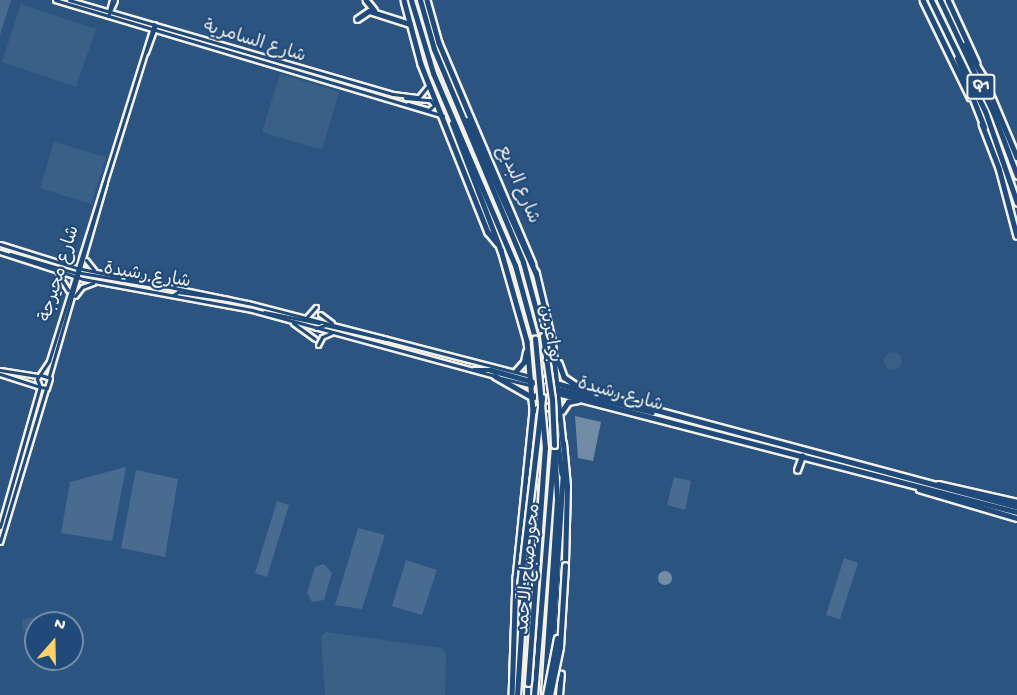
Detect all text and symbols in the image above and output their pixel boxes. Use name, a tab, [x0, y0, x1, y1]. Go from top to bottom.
street label: شارع السامرية	[200, 17, 308, 69]
road number: Q1	[966, 74, 996, 100]
street label: شارع البديع	[491, 142, 543, 228]
street label: شارع محيرجة	[36, 223, 86, 325]
street label: شارع رشيدة	[102, 259, 192, 295]
street label: بو اعرين	[532, 304, 564, 364]
street label: شارع رشيدة	[575, 374, 665, 418]
street label: محور صباح الاحمد	[514, 503, 546, 635]
north arrow	[24, 611, 84, 671]
text: N	[51, 615, 68, 636]

